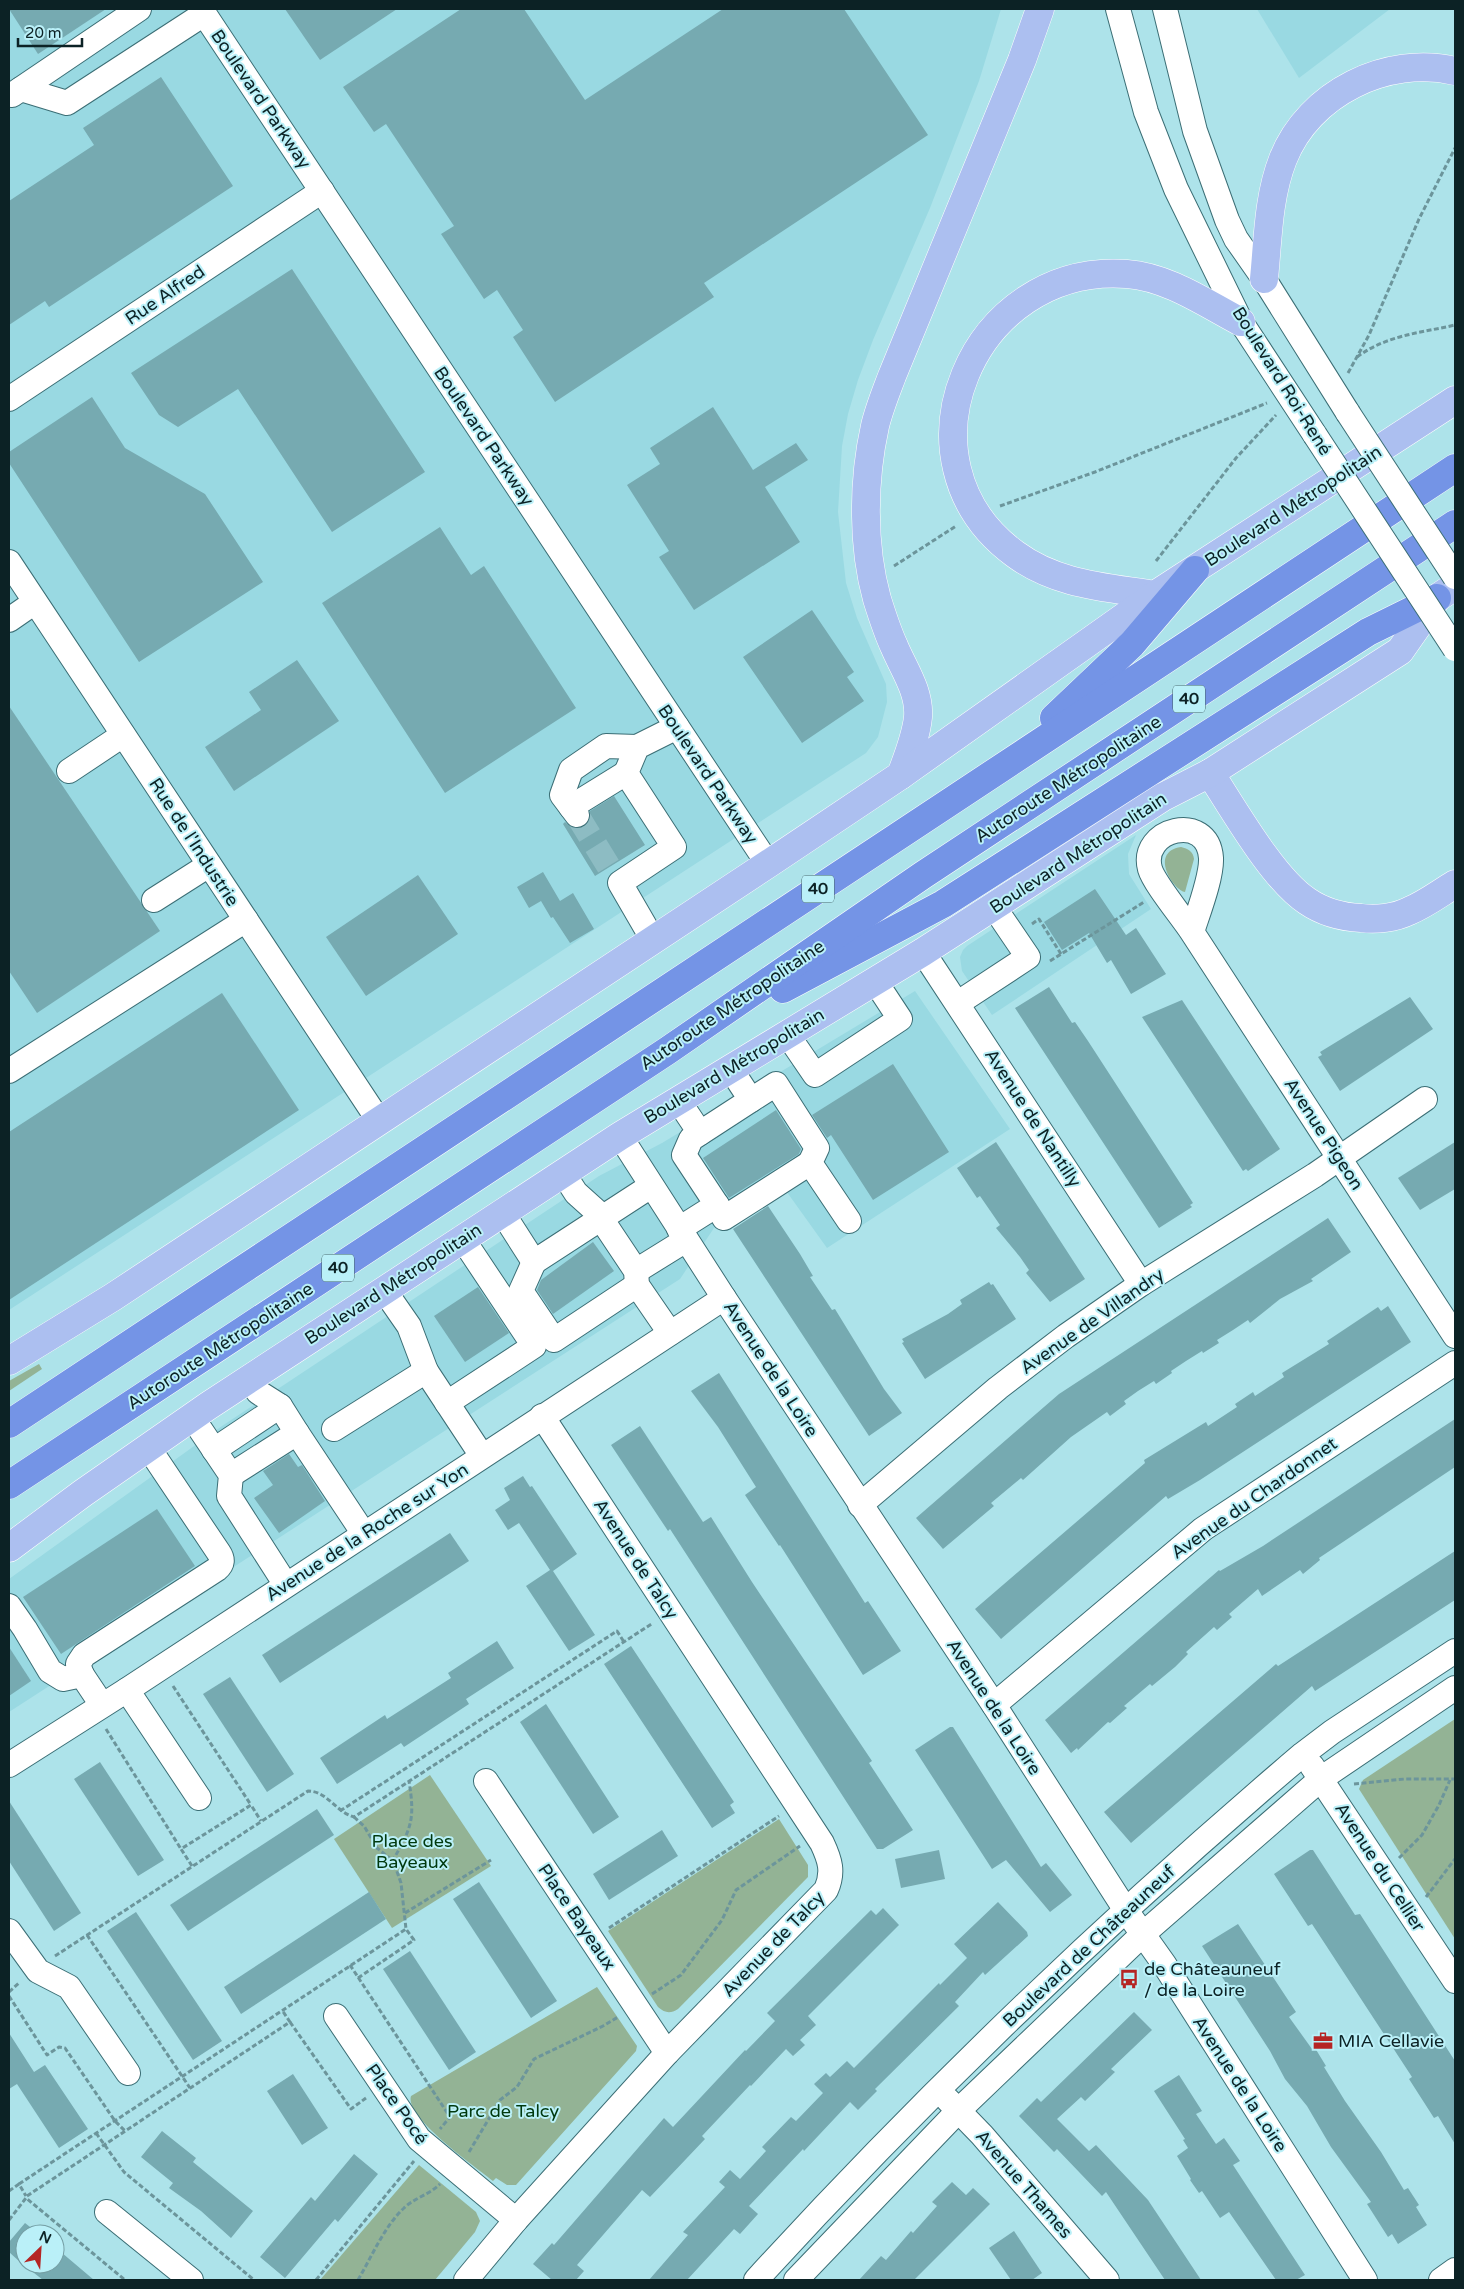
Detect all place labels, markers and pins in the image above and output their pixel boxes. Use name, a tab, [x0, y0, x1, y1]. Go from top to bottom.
place label: de Châteauneuf / de la Loire	[1144, 1958, 1281, 2001]
bus stop icon: de Châteauneuf / de la Loire	[1118, 1968, 1140, 1990]
office icon: MIA Cellavie	[1312, 2030, 1334, 2052]
place label: MIA Cellavie	[1338, 2030, 1444, 2052]

